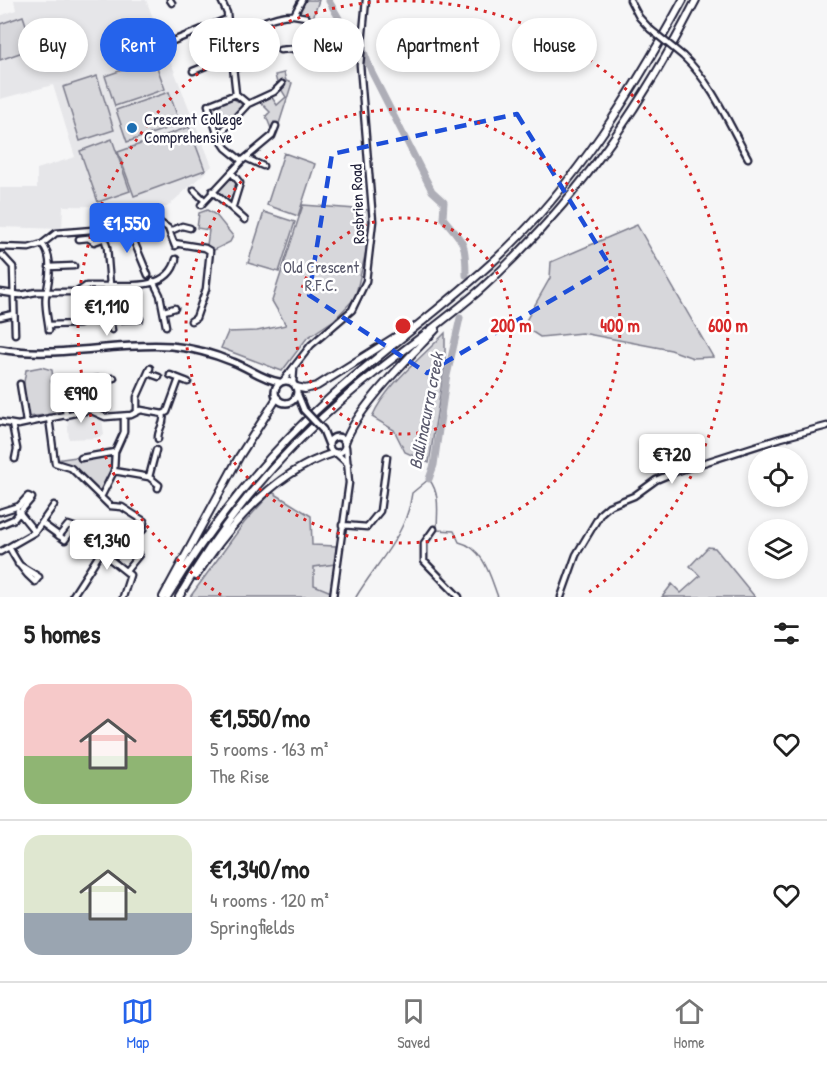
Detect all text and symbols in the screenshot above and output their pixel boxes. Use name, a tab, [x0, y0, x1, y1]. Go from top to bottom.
chip: Buy	[18, 18, 88, 72]
chip: Rent	[100, 18, 177, 72]
chip: Filters	[189, 18, 280, 72]
chip: New	[292, 18, 364, 72]
chip: Apartment	[376, 18, 500, 72]
chip: House	[512, 18, 597, 72]
place label: Crescent College Comprehensive	[144, 108, 243, 148]
marker: Crescent College Comprehensive	[125, 121, 139, 135]
street label: Rosbrien Road	[345, 164, 369, 244]
pin: €1,550	[78, 203, 176, 254]
text: €1,550	[104, 209, 150, 236]
park label: Old Crescent R.F.C.	[283, 256, 359, 296]
pin: €1,110	[58, 286, 156, 337]
text: €1,110	[85, 292, 129, 319]
text: 200 m	[491, 313, 531, 338]
text: 400 m	[600, 313, 640, 338]
text: 600 m	[708, 313, 748, 338]
centre of rings	[393, 316, 413, 336]
water label: Ballinacurra creek	[402, 349, 450, 471]
pin: €990	[45, 373, 117, 424]
text: €990	[64, 379, 98, 406]
pin: €720	[636, 434, 708, 485]
text: €720	[653, 440, 691, 467]
map controls	[748, 447, 808, 579]
button: locate	[748, 447, 808, 507]
button: layers	[748, 519, 808, 579]
pin: €1,340	[58, 520, 156, 571]
text: €1,340	[84, 526, 130, 553]
text: 5 homes	[24, 616, 100, 651]
icon: filters	[770, 617, 803, 650]
text: €1,550/mo	[210, 700, 310, 735]
icon: home	[72, 708, 144, 780]
icon: heart	[770, 728, 803, 761]
text: 5 rooms · 163 m²	[210, 735, 328, 762]
text: The Rise	[210, 762, 270, 789]
text: €1,340/mo	[210, 851, 309, 886]
icon: home	[72, 859, 144, 931]
icon: heart	[770, 879, 803, 912]
text: 4 rooms · 120 m²	[210, 886, 329, 913]
text: Springfields	[210, 913, 295, 940]
tab: Map	[121, 995, 154, 1053]
tab: Saved	[397, 995, 430, 1053]
tab: Home	[673, 995, 706, 1053]

